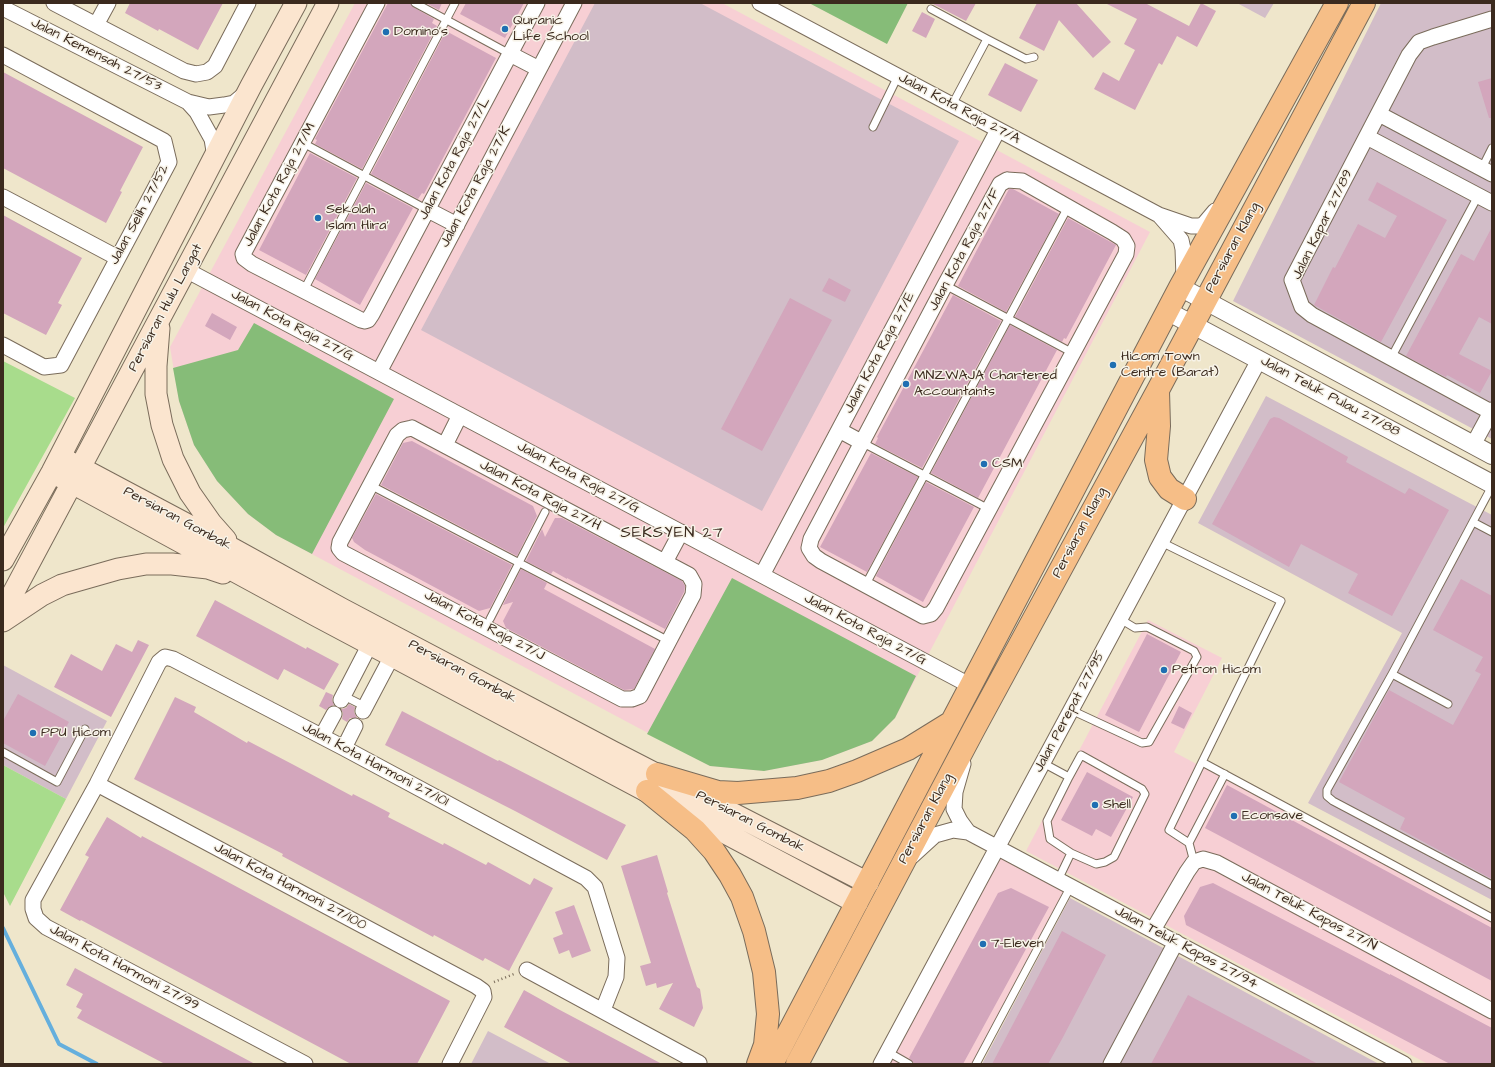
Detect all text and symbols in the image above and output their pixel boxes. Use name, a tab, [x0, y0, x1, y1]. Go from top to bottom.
place label: Quranic Life School	[513, 13, 589, 46]
street label: Jalan Kemensah 27/53	[28, 15, 164, 95]
place label: Domino's	[394, 24, 448, 40]
marker: Quranic Life School	[500, 24, 510, 34]
marker: Domino's	[381, 27, 391, 37]
street label: Jalan Kota Raja 27/A	[895, 70, 1023, 148]
street label: Jalan Kota Raja 27/L	[416, 95, 494, 223]
street label: Jalan Kota Raja 27/M	[240, 120, 320, 250]
street label: Jalan Kota Raja 27/K	[437, 123, 515, 251]
street label: Jalan Selih 27/52	[107, 162, 173, 268]
street label: Jalan Kapar 27/89	[1289, 167, 1357, 283]
street label: Jalan Kota Raja 27/F	[926, 186, 1004, 314]
street label: Persiaran Klang	[1202, 200, 1264, 296]
place label: Sekolah Islam Hira'	[326, 202, 389, 234]
marker: Sekolah Islam Hira'	[313, 213, 323, 223]
street label: Persiaran Hulu Langat	[125, 241, 207, 375]
street label: Jalan Kota Raja 27/G	[228, 287, 356, 365]
street label: Jalan Kota Raja 27/E	[841, 290, 919, 416]
place label: Hicom Town Centre (Barat)	[1121, 349, 1219, 382]
street label: Jalan Teluk Pulau 27/88	[1257, 353, 1403, 441]
marker: Hicom Town Centre (Barat)	[1108, 360, 1118, 370]
place label: MNZWAJA Chartered Accountants	[914, 368, 1057, 400]
marker: MNZWAJA Chartered Accountants	[901, 379, 911, 389]
street label: Jalan Kota Raja 27/G	[514, 439, 642, 517]
place label: CSM	[992, 456, 1022, 472]
street label: Jalan Kota Raja 27/H	[476, 457, 604, 535]
marker: CSM	[979, 459, 989, 469]
street label: Persiaran Gombak	[120, 483, 234, 555]
street label: Persiaran Klang	[1049, 485, 1111, 581]
district label: SEKSYEN 27	[620, 524, 724, 544]
street label: Jalan Kota Raja 27/J	[421, 587, 547, 665]
street label: Jalan Kota Raja 27/G	[801, 591, 929, 669]
street label: Persiaran Gombak	[405, 636, 519, 708]
street label: Jalan Perepat 27/95	[1031, 648, 1109, 776]
place label: Petron Hicom	[1172, 662, 1261, 678]
marker: Petron Hicom	[1159, 665, 1169, 675]
street label: Jalan Kota Harmoni 27/101	[299, 719, 451, 811]
place label: PPU Hicom	[41, 725, 111, 741]
marker: PPU Hicom	[28, 728, 38, 738]
street label: Persiaran Klang	[895, 771, 957, 867]
street label: Persiaran Gombak	[693, 787, 807, 857]
place label: Shell	[1103, 797, 1131, 813]
marker: Shell	[1090, 800, 1100, 810]
place label: Econsave	[1242, 808, 1303, 824]
marker: Econsave	[1229, 811, 1239, 821]
street label: Jalan Kota Harmoni 27/100	[211, 840, 369, 934]
street label: Jalan Teluk Kapas 27/N	[1238, 869, 1380, 955]
street label: Jalan Teluk Kapas 27/94	[1111, 903, 1261, 993]
street label: Jalan Kota Harmoni 27/99	[46, 921, 202, 1015]
place label: 7-Eleven	[991, 936, 1044, 952]
marker: 7-Eleven	[978, 939, 988, 949]

